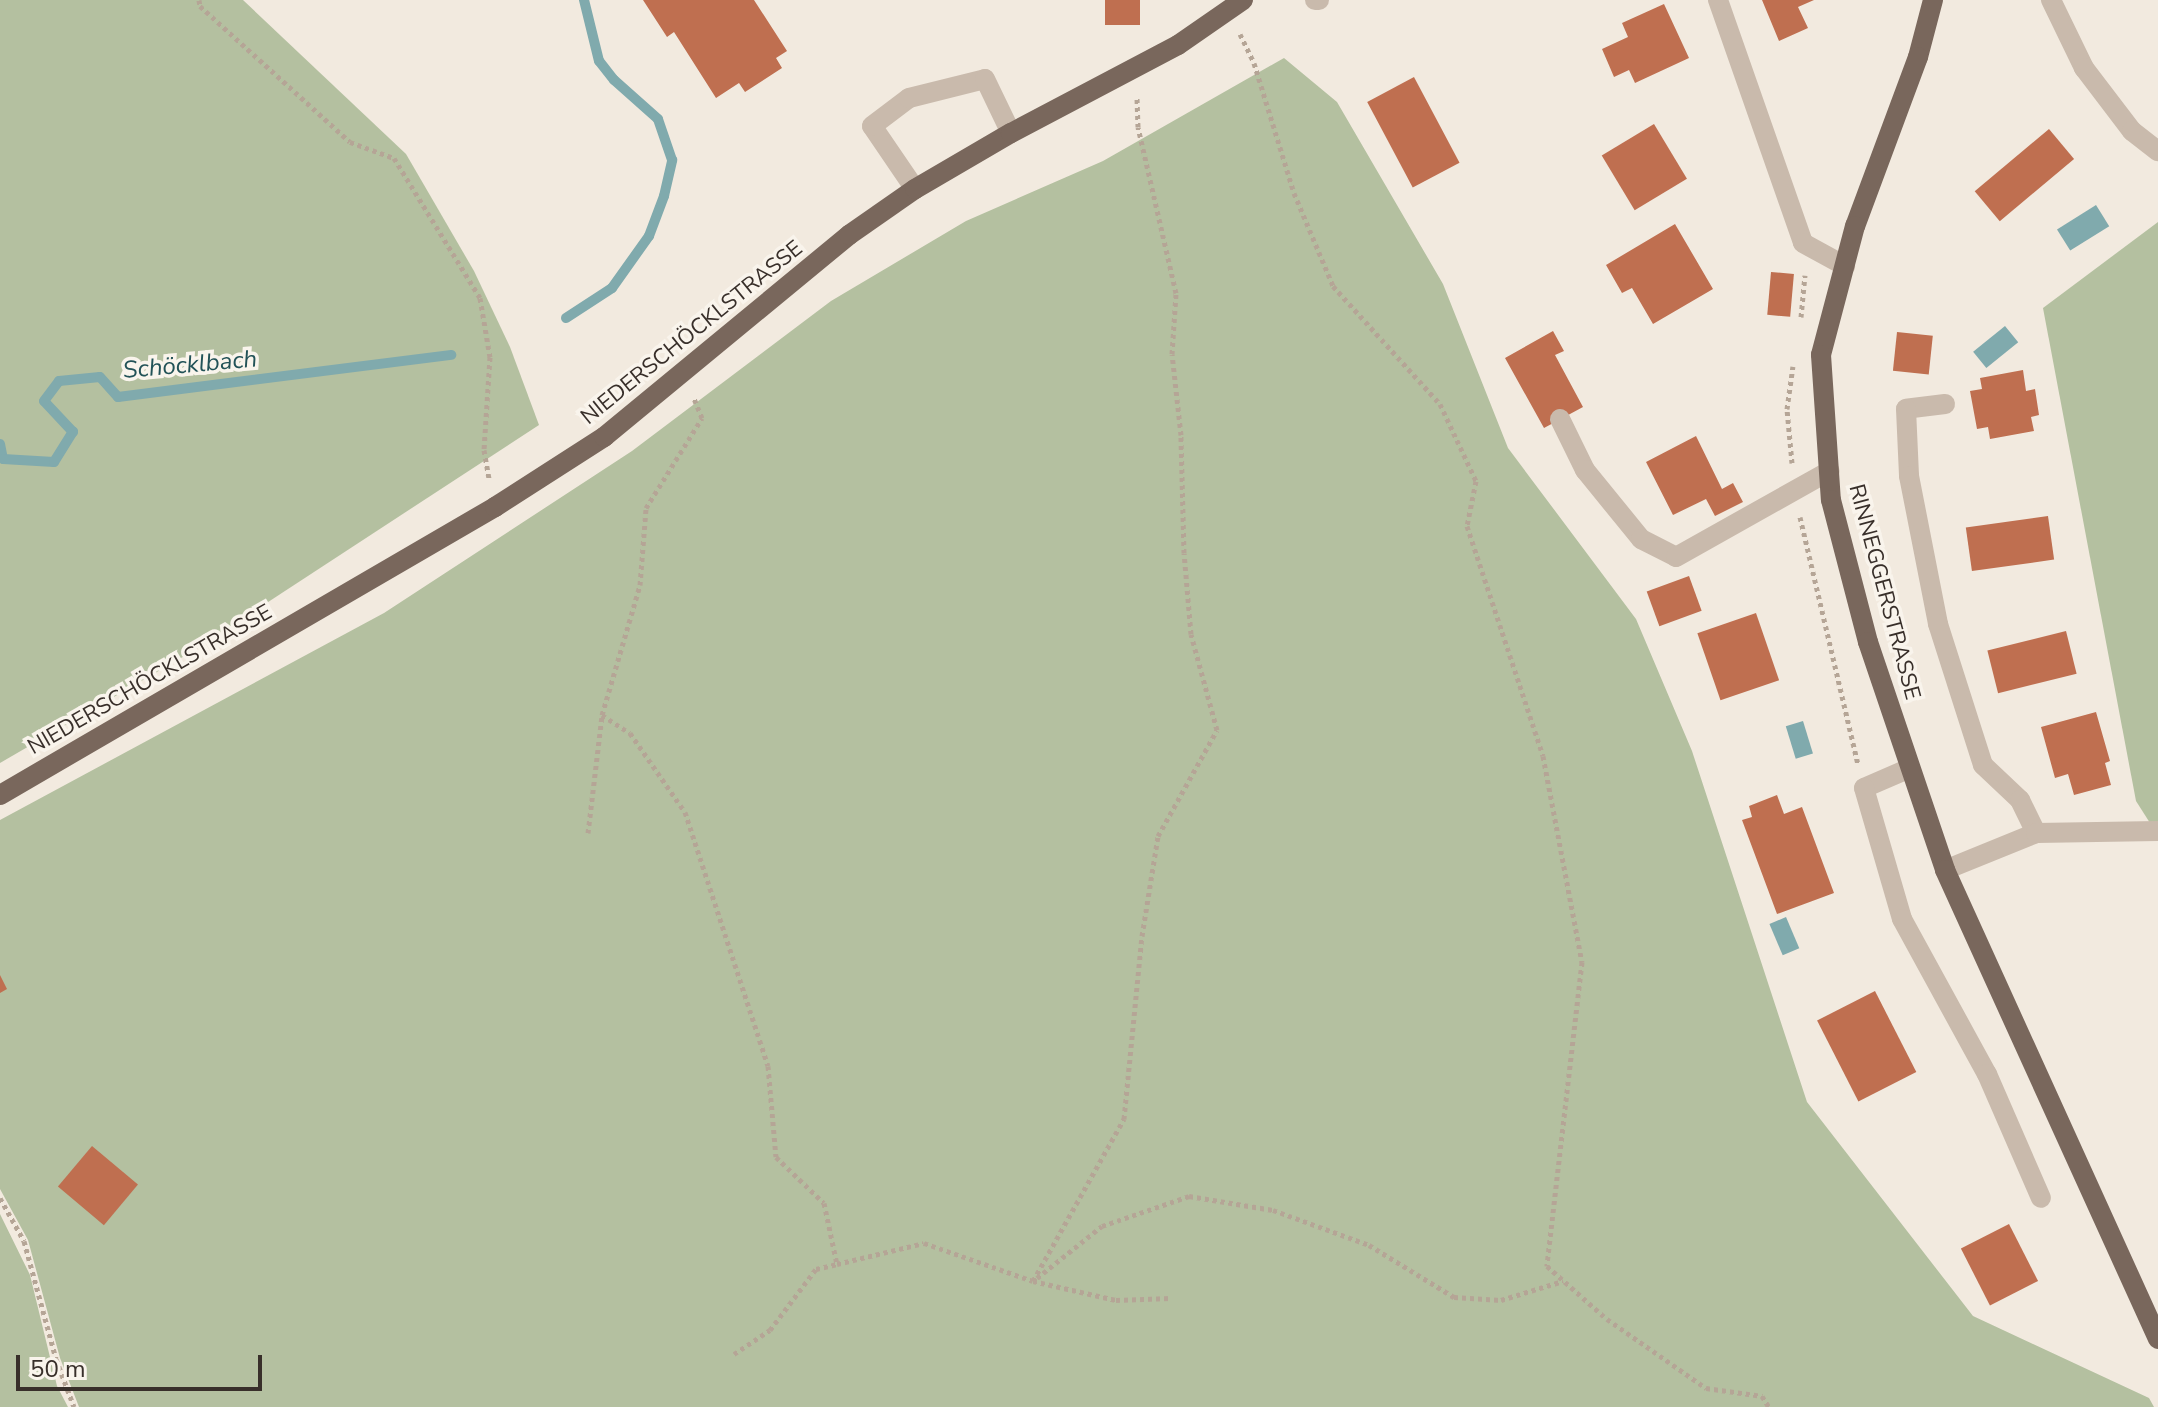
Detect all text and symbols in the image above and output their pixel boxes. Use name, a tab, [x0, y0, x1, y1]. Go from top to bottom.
street label: NIEDERSCHÖCKLSTRASSE	[576, 235, 808, 431]
water label: Schöcklbach	[122, 345, 258, 385]
street label: RINNEGGERSTRASSE	[1843, 481, 1925, 703]
street label: NIEDERSCHÖCKLSTRASSE	[23, 599, 277, 761]
scale bar	[20, 1339, 266, 1389]
text: 50 m	[30, 1353, 86, 1385]

